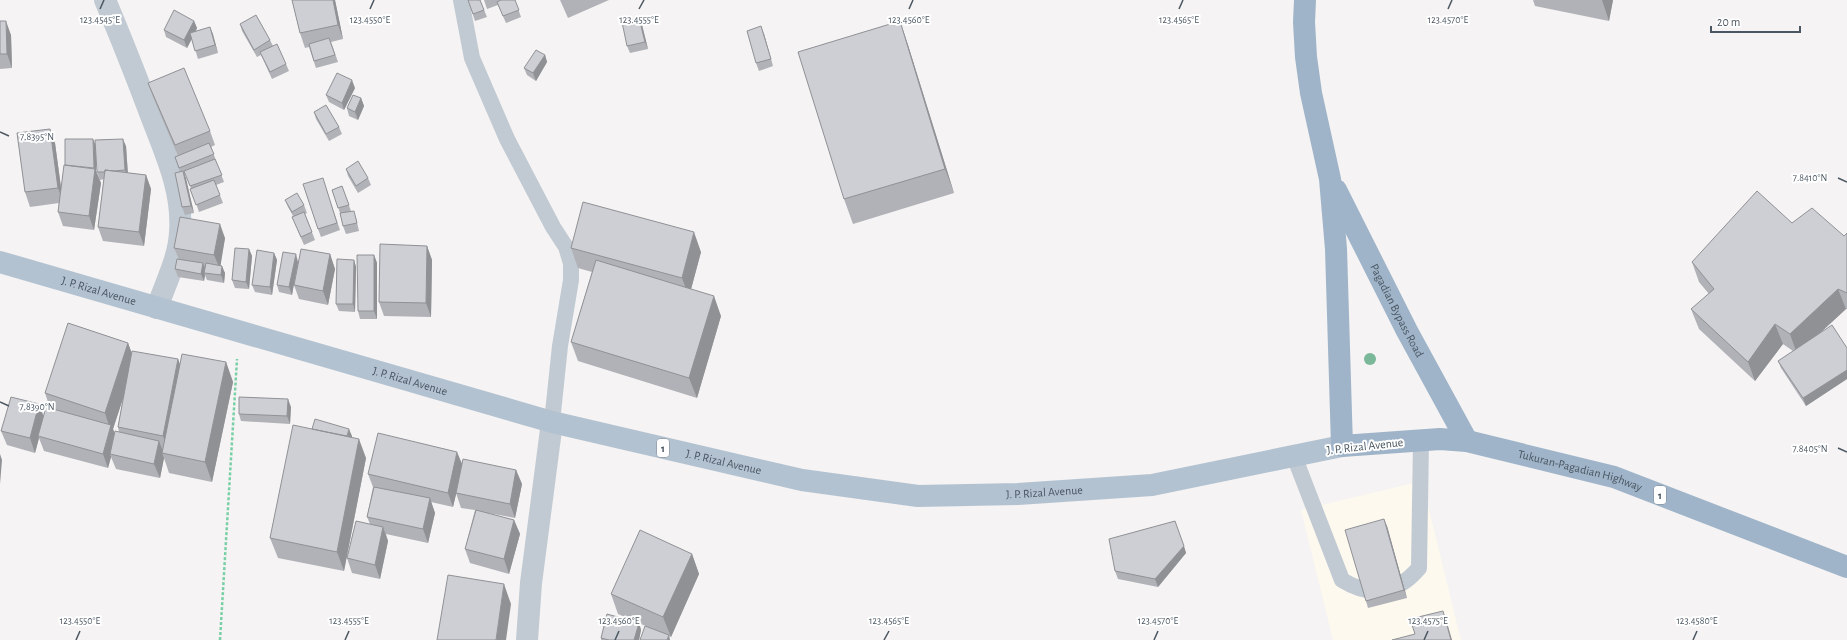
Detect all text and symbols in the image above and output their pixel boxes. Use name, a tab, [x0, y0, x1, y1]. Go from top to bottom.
scale bar	[1711, 8, 1800, 34]
text: 123.4545°E	[80, 15, 120, 25]
text: 123.4550°E	[350, 15, 390, 25]
text: 123.4555°E	[619, 15, 659, 25]
text: 123.4560°E	[888, 15, 930, 25]
text: 123.4565°E	[1159, 15, 1199, 25]
text: 123.4570°E	[1428, 15, 1468, 25]
text: 20 m	[1717, 16, 1740, 28]
text: 7.8395°N	[20, 132, 54, 142]
text: 7.8410°N	[1793, 173, 1827, 183]
street label: Pagadian Bypass Road	[1368, 262, 1426, 359]
street label: J. P. Rizal Avenue	[60, 274, 138, 307]
street label: J. P. Rizal Avenue	[371, 364, 449, 397]
text: 7.8390°N	[19, 402, 55, 412]
street label: J. P. Rizal Avenue	[1326, 436, 1404, 456]
road number: 1	[657, 439, 669, 457]
text: 7.8405°N	[1792, 444, 1828, 454]
street label: J. P. Rizal Avenue	[685, 447, 763, 476]
street label: Tukuran-Pagadian Highway	[1517, 448, 1644, 494]
street label: J. P. Rizal Avenue	[1006, 484, 1083, 500]
road number: 1	[1654, 486, 1666, 504]
text: 123.4550°E	[60, 616, 100, 626]
text: 123.4555°E	[329, 616, 369, 626]
text: 123.4560°E	[598, 616, 640, 626]
text: 123.4565°E	[869, 616, 909, 626]
text: 123.4570°E	[1138, 616, 1178, 626]
text: 123.4575°E	[1408, 616, 1448, 626]
text: 123.4580°E	[1676, 616, 1718, 626]

